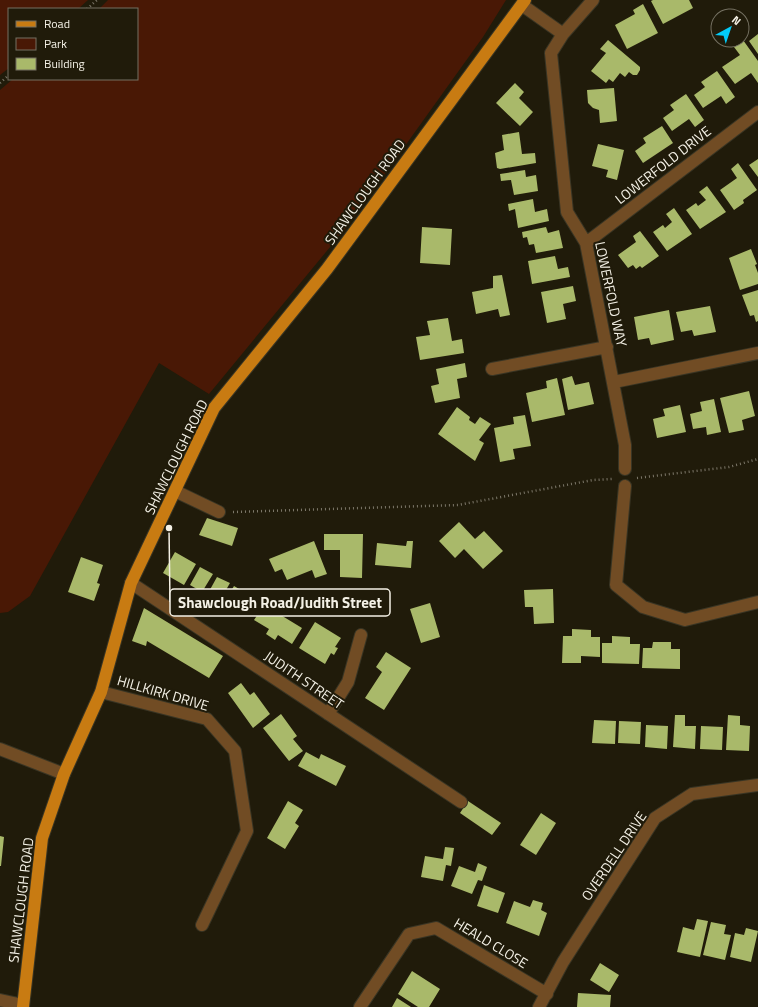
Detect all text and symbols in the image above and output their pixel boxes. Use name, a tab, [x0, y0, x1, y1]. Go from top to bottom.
legend	[8, 8, 138, 80]
north arrow	[710, 8, 750, 48]
text: N	[728, 12, 744, 29]
text: Road	[44, 14, 70, 33]
text: Park	[44, 34, 67, 53]
text: Building	[44, 54, 85, 73]
street label: LOWERFOLD DRIVE	[610, 120, 715, 209]
street label: SHAWCLOUGH ROAD	[319, 135, 410, 249]
street label: LOWERFOLD WAY	[590, 239, 633, 349]
street label: SHAWCLOUGH ROAD	[138, 396, 213, 518]
callout: Shawclough Road/Judith Street	[170, 589, 390, 616]
text: Shawclough Road/Judith Street	[178, 591, 383, 614]
street label: JUDITH STREET	[260, 645, 349, 714]
street label: HILLKIRK DRIVE	[115, 669, 212, 716]
street label: OVERDELL DRIVE	[576, 807, 651, 905]
street label: SHAWCLOUGH ROAD	[2, 836, 39, 964]
street label: HEALD CLOSE	[450, 912, 532, 973]

